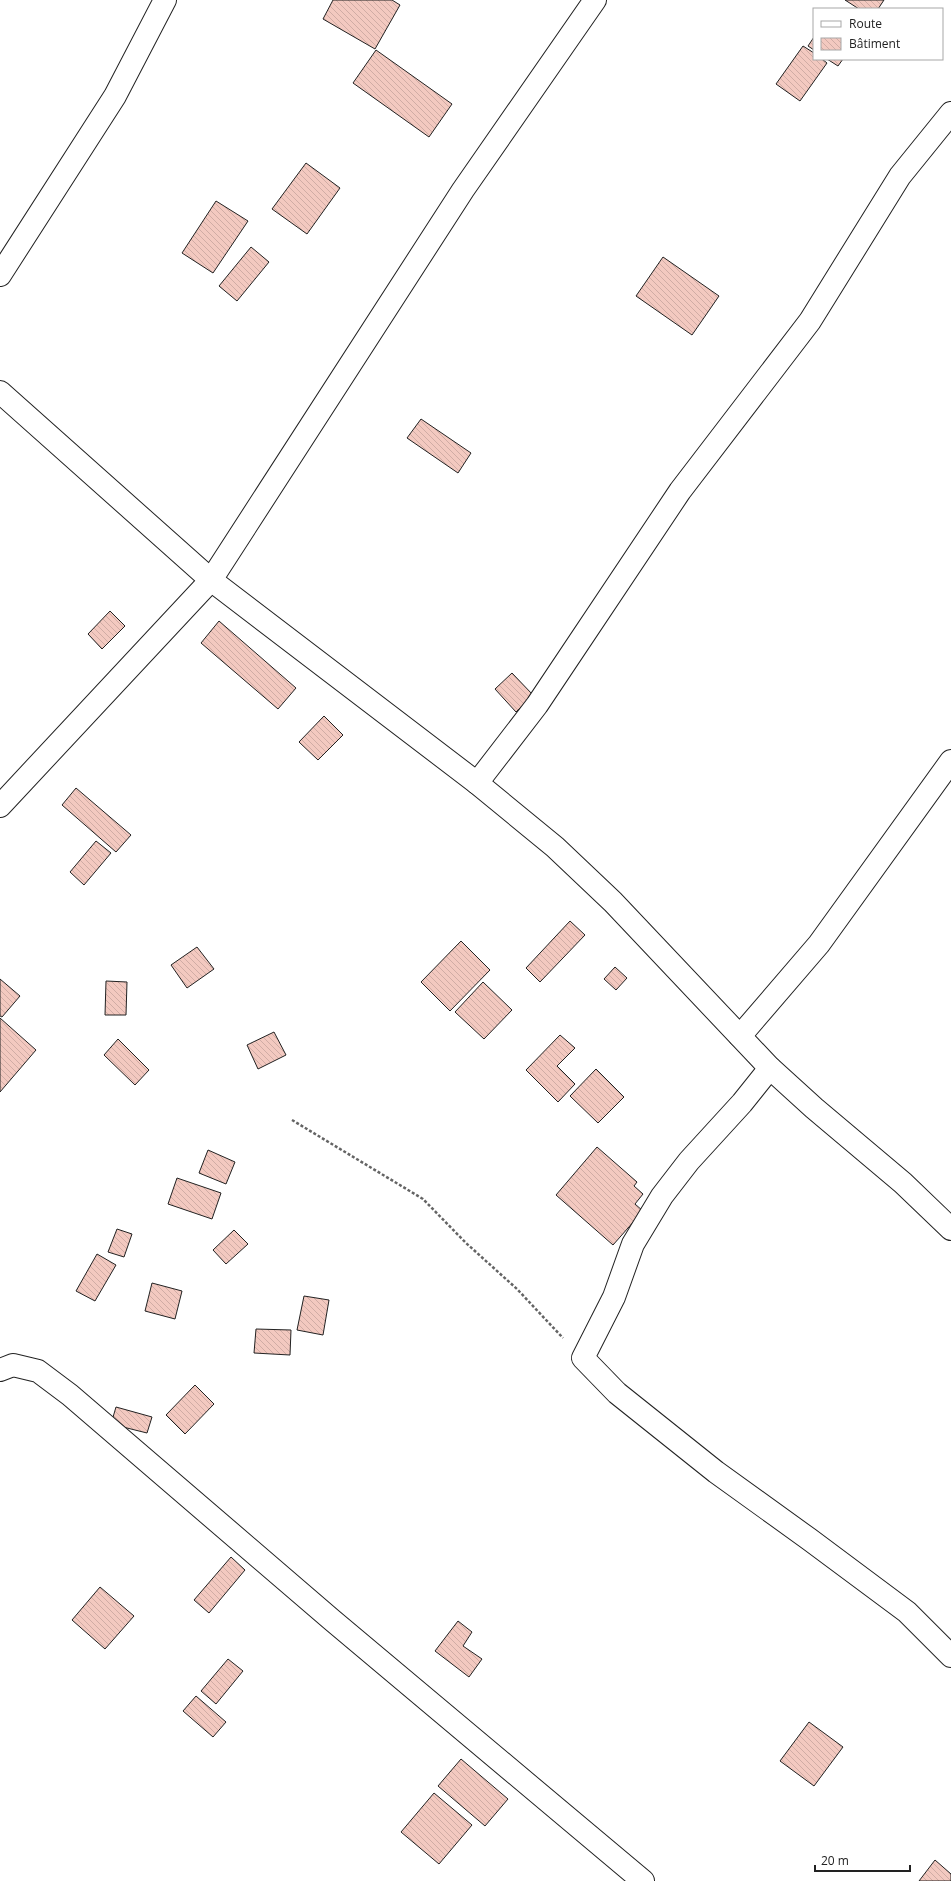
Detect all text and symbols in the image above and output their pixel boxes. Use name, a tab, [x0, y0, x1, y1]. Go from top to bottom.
legend	[813, 8, 943, 60]
text: Route	[849, 15, 882, 32]
text: Bâtiment	[849, 35, 900, 52]
scale bar	[815, 1847, 910, 1873]
text: 20 m	[821, 1852, 849, 1869]

